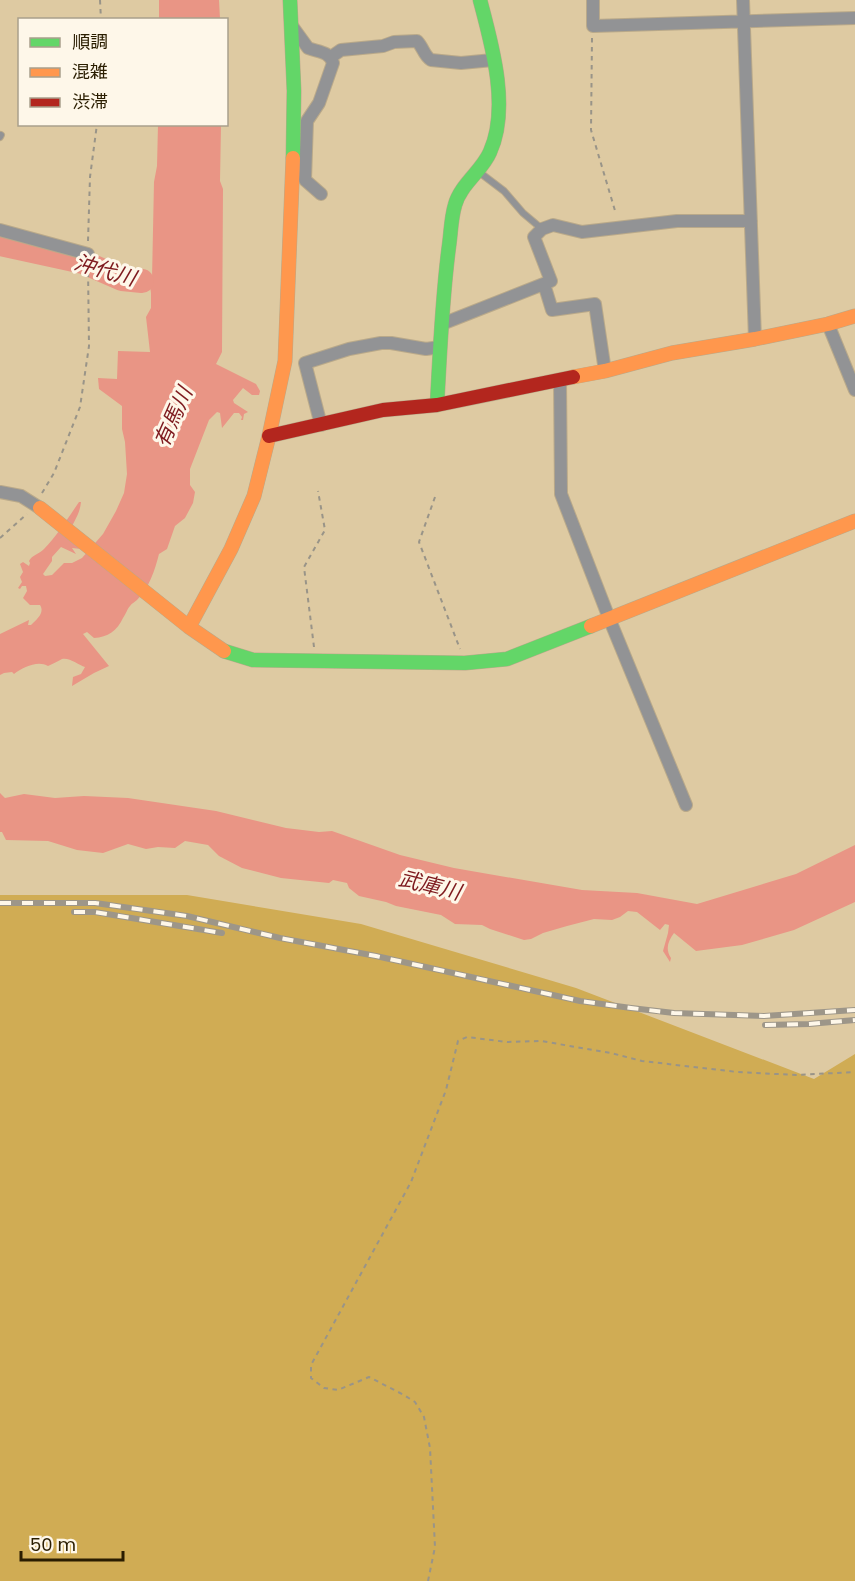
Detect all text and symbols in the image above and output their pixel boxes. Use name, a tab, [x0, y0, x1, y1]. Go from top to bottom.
legend	[18, 18, 228, 126]
text: 順調	[72, 29, 108, 54]
text: 混雑	[72, 59, 108, 84]
text: 渋滞	[72, 89, 108, 114]
water label: 沖代川	[71, 247, 141, 293]
water label: 有馬川	[147, 380, 200, 452]
water label: 武庫川	[396, 863, 466, 907]
scale bar	[21, 1524, 123, 1562]
text: 50 m	[30, 1532, 76, 1557]

